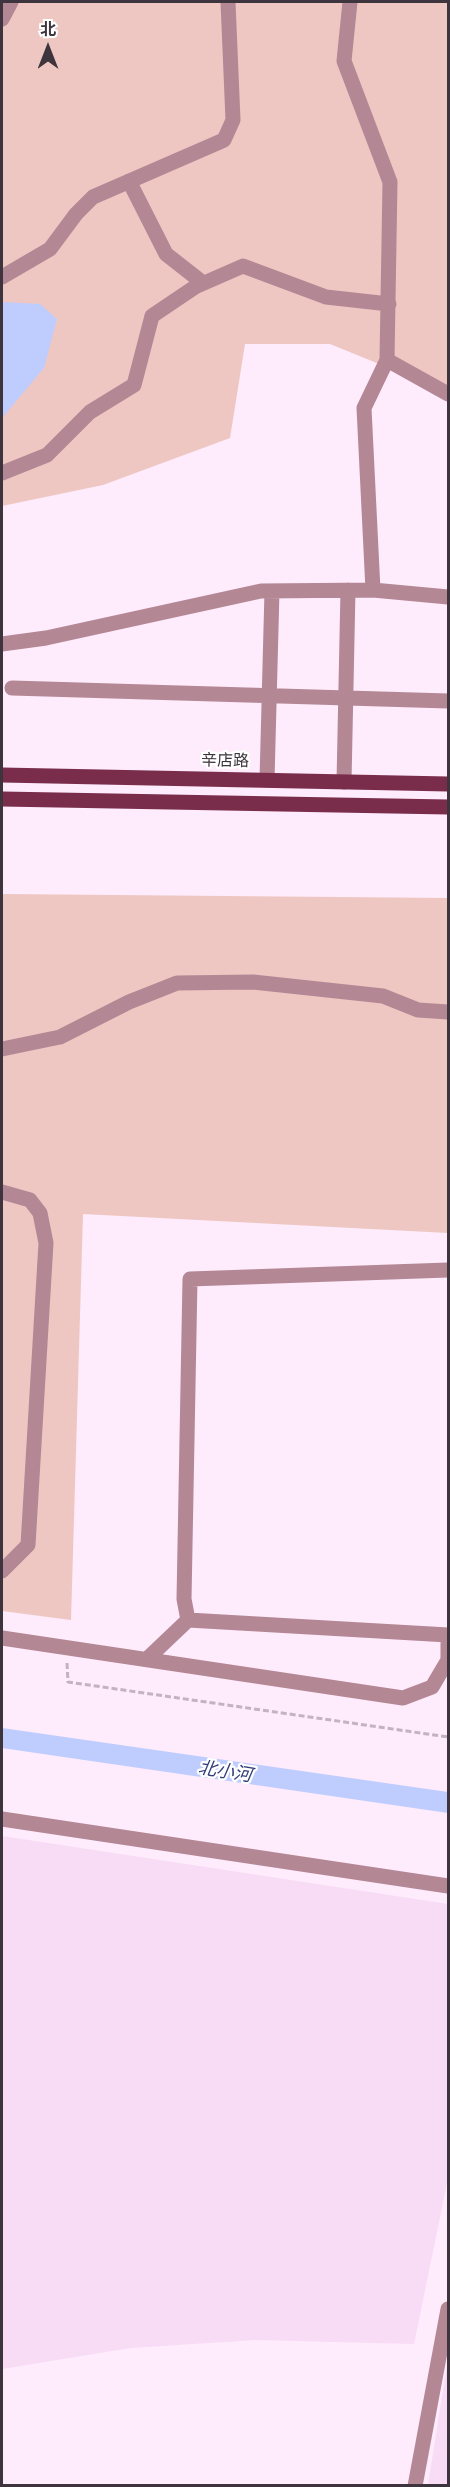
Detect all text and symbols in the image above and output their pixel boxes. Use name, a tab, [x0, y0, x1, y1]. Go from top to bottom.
north arrow	[18, 18, 78, 78]
text: 北	[40, 20, 56, 39]
street label: 辛店路	[201, 751, 249, 771]
water label: 北小河	[197, 1757, 253, 1787]

